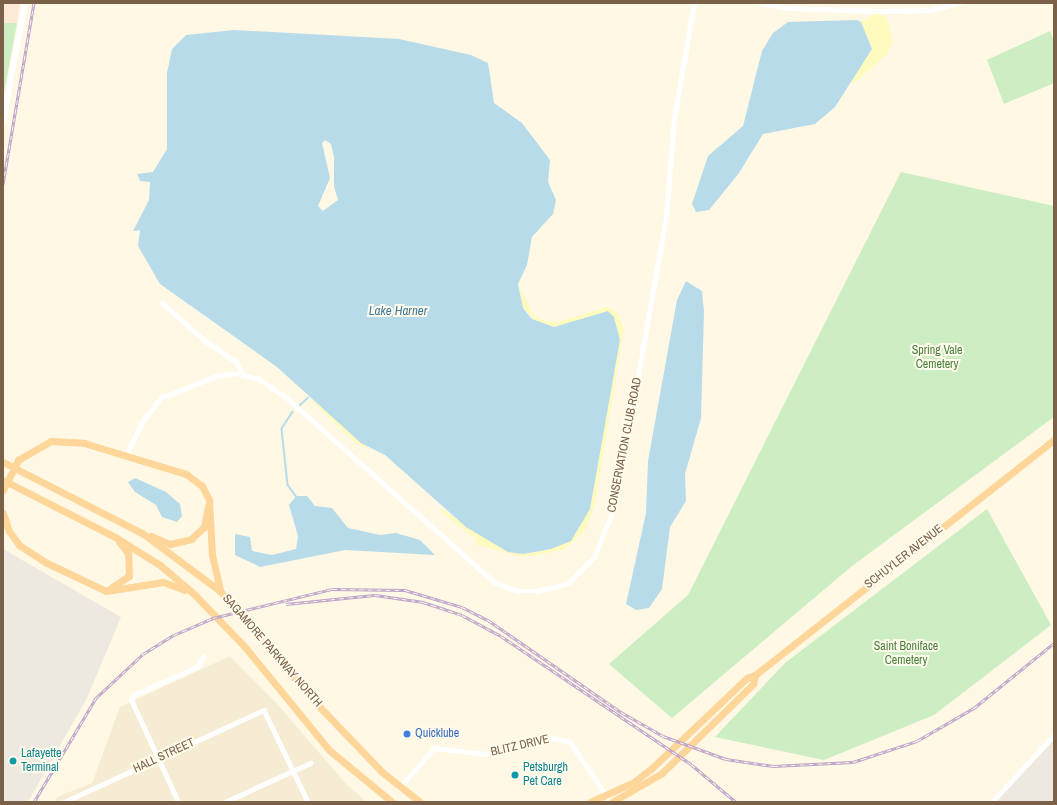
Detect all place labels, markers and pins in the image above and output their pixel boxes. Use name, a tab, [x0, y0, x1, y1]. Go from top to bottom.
place label: Quicklube	[415, 727, 459, 741]
marker: Quicklube	[402, 729, 412, 739]
place label: Lafayette Terminal	[21, 747, 61, 775]
marker: Lafayette Terminal	[8, 756, 18, 766]
place label: Petsburgh Pet Care	[523, 761, 568, 789]
marker: Petsburgh Pet Care	[510, 770, 520, 780]

